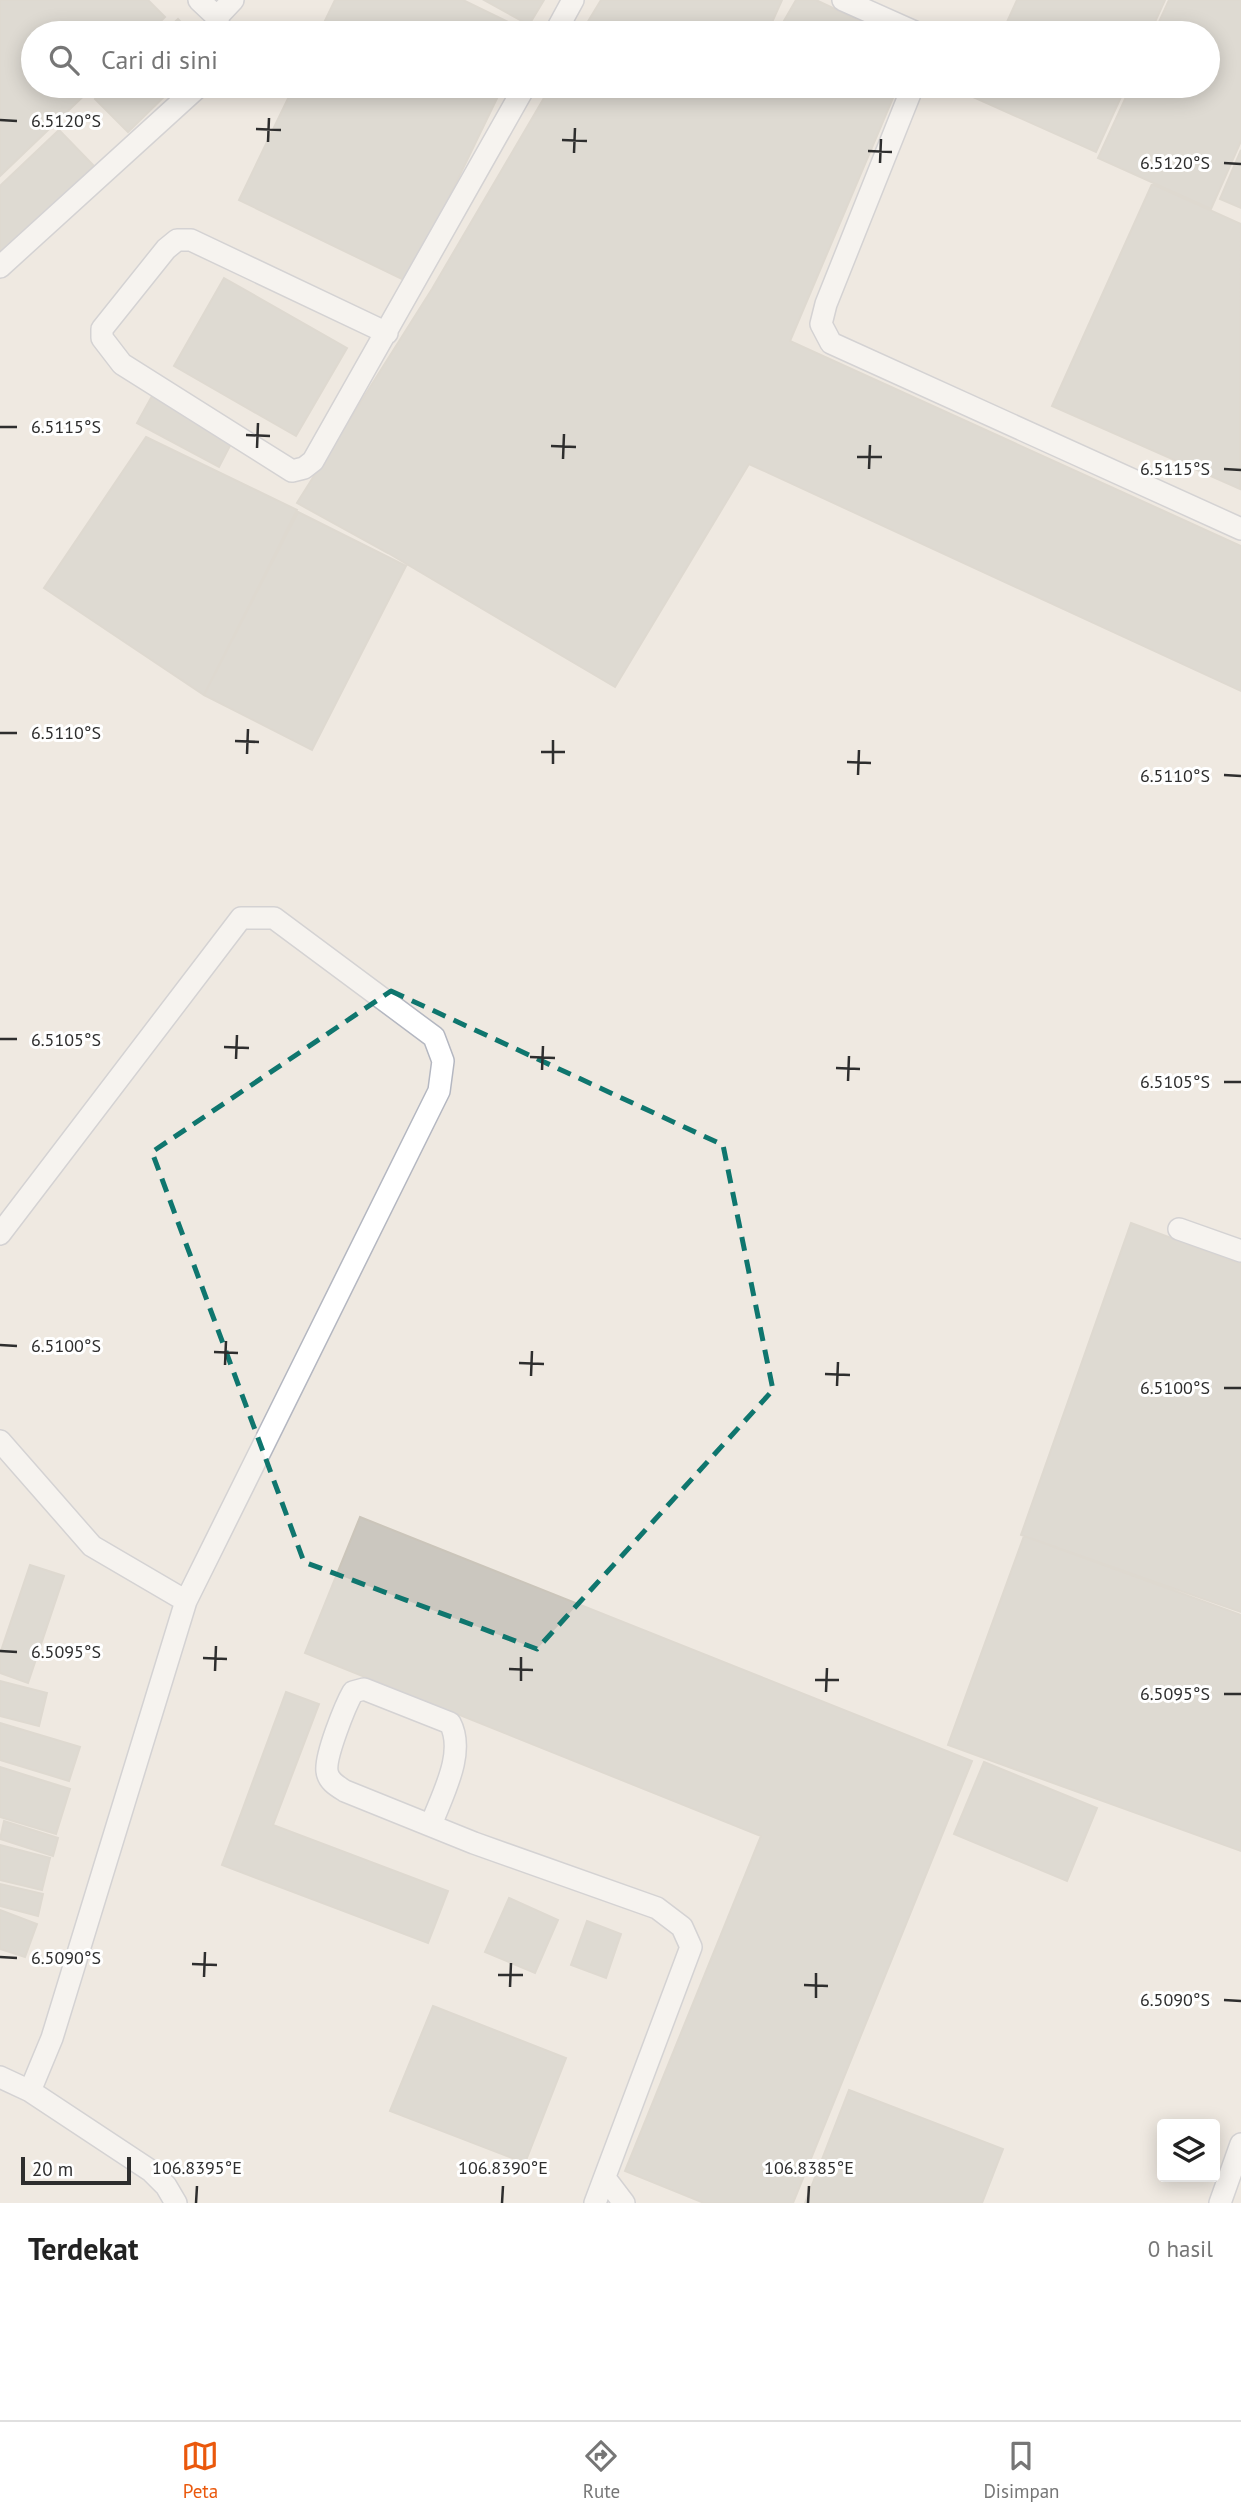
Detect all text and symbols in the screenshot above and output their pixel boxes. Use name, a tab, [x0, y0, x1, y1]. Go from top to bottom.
search box	[21, 21, 1220, 98]
icon: search	[45, 41, 83, 79]
text: Cari di sini	[101, 43, 218, 76]
text: 6.5120°S	[31, 109, 101, 132]
text: 6.5120°S	[1140, 151, 1210, 174]
text: 6.5115°S	[31, 415, 101, 438]
text: 6.5115°S	[1140, 457, 1210, 480]
text: 6.5110°S	[31, 721, 101, 744]
text: 6.5110°S	[1140, 764, 1210, 787]
text: 6.5105°S	[31, 1028, 101, 1051]
text: 6.5105°S	[1140, 1070, 1210, 1093]
text: 6.5100°S	[31, 1334, 101, 1357]
text: 6.5100°S	[1140, 1376, 1210, 1399]
text: 6.5095°S	[31, 1640, 101, 1663]
text: 6.5095°S	[1140, 1682, 1210, 1705]
text: 6.5090°S	[31, 1946, 101, 1969]
text: 6.5090°S	[1140, 1988, 1210, 2011]
map controls	[1157, 2119, 1220, 2182]
button: layers	[1157, 2119, 1220, 2182]
scale bar	[21, 2154, 131, 2186]
text: 106.8395°E	[152, 2156, 242, 2179]
text: 106.8390°E	[458, 2156, 548, 2179]
text: 106.8385°E	[764, 2156, 854, 2179]
text: 20 m	[32, 2157, 73, 2181]
text: Terdekat	[28, 2229, 138, 2268]
text: 0 hasil	[1148, 2234, 1213, 2263]
tab: Peta	[181, 2437, 219, 2503]
tab: Rute	[582, 2437, 620, 2503]
tab: Disimpan	[983, 2437, 1060, 2503]

